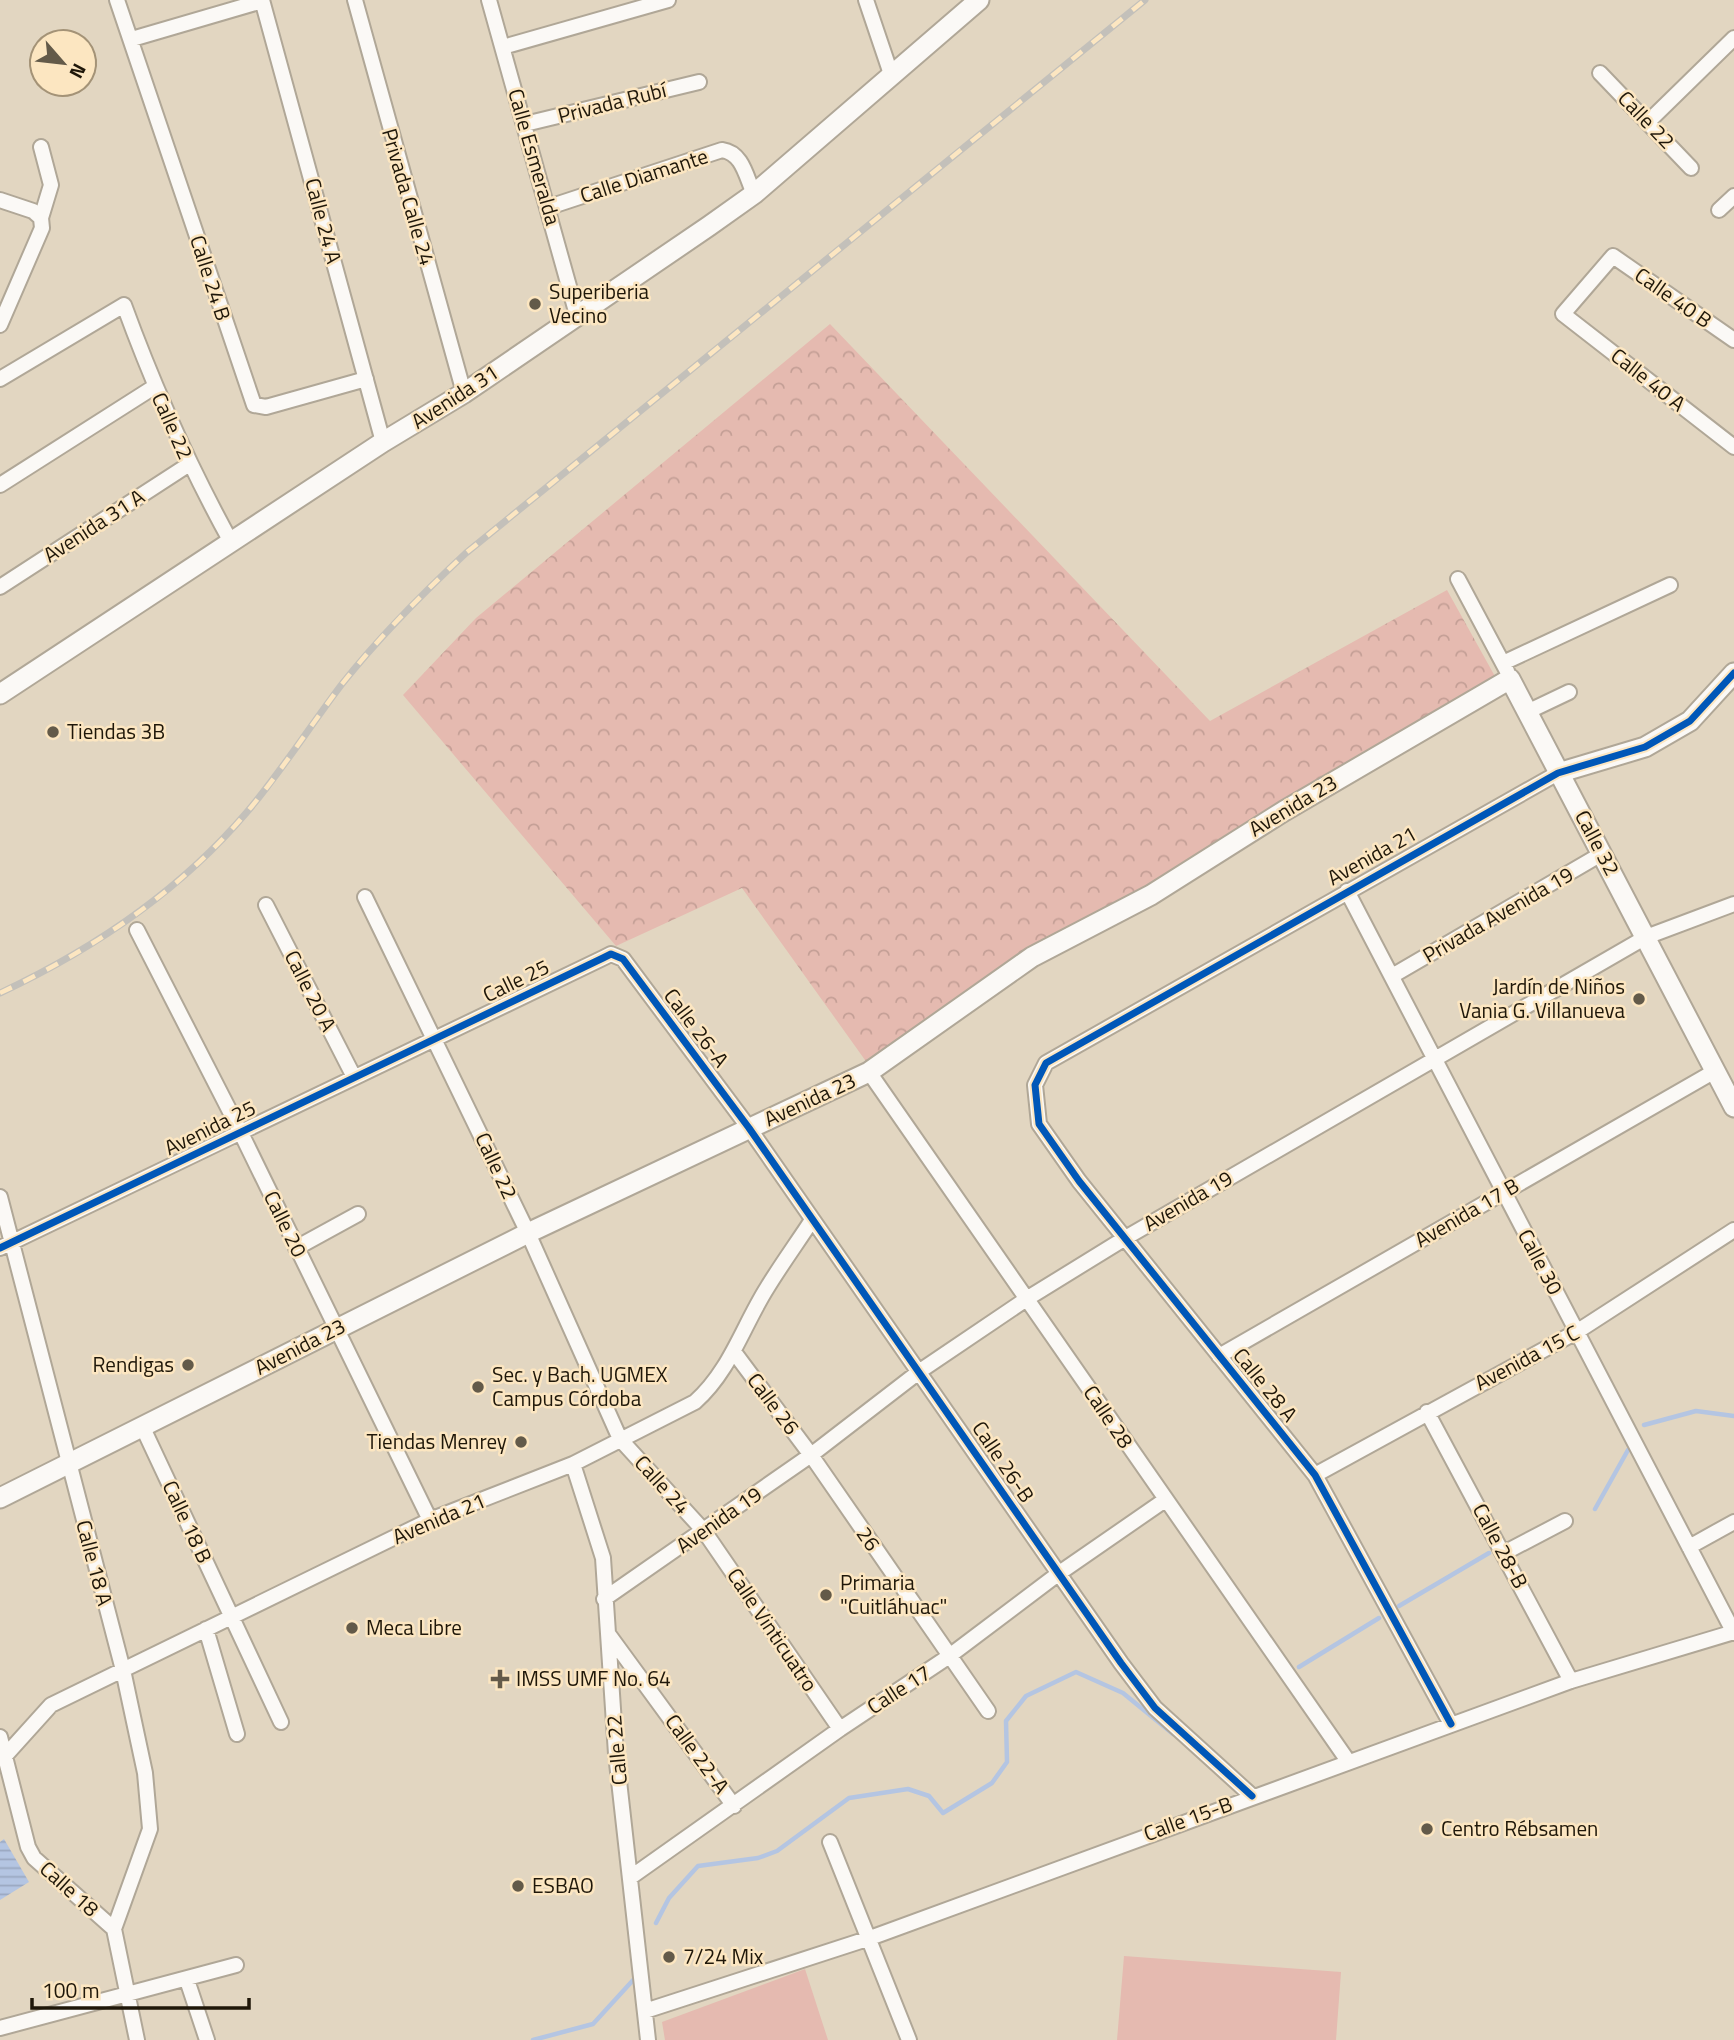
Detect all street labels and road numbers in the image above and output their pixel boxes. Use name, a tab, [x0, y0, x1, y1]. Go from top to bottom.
street label: Privada Rubí	[554, 73, 671, 131]
street label: Calle 22	[1611, 83, 1683, 156]
street label: Calle Esmeralda	[500, 85, 570, 229]
street label: Privada Calle 24	[374, 124, 444, 269]
street label: Calle Diamante	[576, 139, 712, 211]
street label: Calle 24 A	[297, 174, 351, 268]
street label: Calle 24 B	[182, 231, 240, 324]
street label: Calle 40 B	[1628, 259, 1719, 336]
street label: Calle 40 A	[1604, 340, 1693, 419]
street label: Avenida 31	[405, 356, 504, 436]
street label: Calle 22	[144, 387, 202, 464]
street label: Avenida 31 A	[36, 480, 151, 570]
street label: Avenida 23	[1242, 766, 1343, 844]
street label: Calle 32	[1567, 804, 1629, 881]
street label: Avenida 21	[1321, 817, 1422, 893]
street label: Privada Avenida 19	[1416, 858, 1579, 970]
street label: Calle 20 A	[277, 944, 345, 1037]
street label: Calle 25	[477, 950, 554, 1010]
street label: Calle 26-A	[656, 981, 738, 1074]
street label: Avenida 23	[758, 1064, 861, 1134]
street label: Avenida 25	[158, 1091, 261, 1163]
street label: Calle 22	[468, 1127, 526, 1204]
street label: Avenida 19	[1137, 1162, 1238, 1239]
street label: Avenida 17 B	[1408, 1169, 1525, 1255]
street label: Calle 20	[256, 1185, 316, 1262]
street label: Calle 30	[1510, 1223, 1572, 1300]
street label: Avenida 23	[248, 1310, 351, 1383]
street label: Avenida 15 C	[1469, 1316, 1585, 1398]
street label: Calle 28 A	[1226, 1340, 1306, 1429]
street label: Calle 26	[740, 1366, 808, 1441]
street label: Calle 28	[1076, 1378, 1142, 1455]
street label: Calle 26-B	[965, 1414, 1043, 1509]
street label: Calle 24	[627, 1447, 698, 1521]
street label: Calle 18 B	[155, 1475, 221, 1568]
street label: Avenida 19	[669, 1478, 768, 1560]
street label: Avenida 21	[387, 1484, 490, 1552]
street label: Calle 28-B	[1465, 1497, 1537, 1594]
street label: Calle 18 A	[68, 1516, 122, 1610]
street label: 26	[849, 1520, 889, 1557]
street label: Calle Vinticuatro	[720, 1561, 826, 1698]
street label: Calle 17	[860, 1657, 937, 1722]
street label: Calle 22-A	[658, 1707, 738, 1800]
street label: Calle 22	[597, 1714, 635, 1787]
street label: Calle 15-B	[1139, 1787, 1237, 1849]
street label: Calle 18	[33, 1853, 107, 1924]

